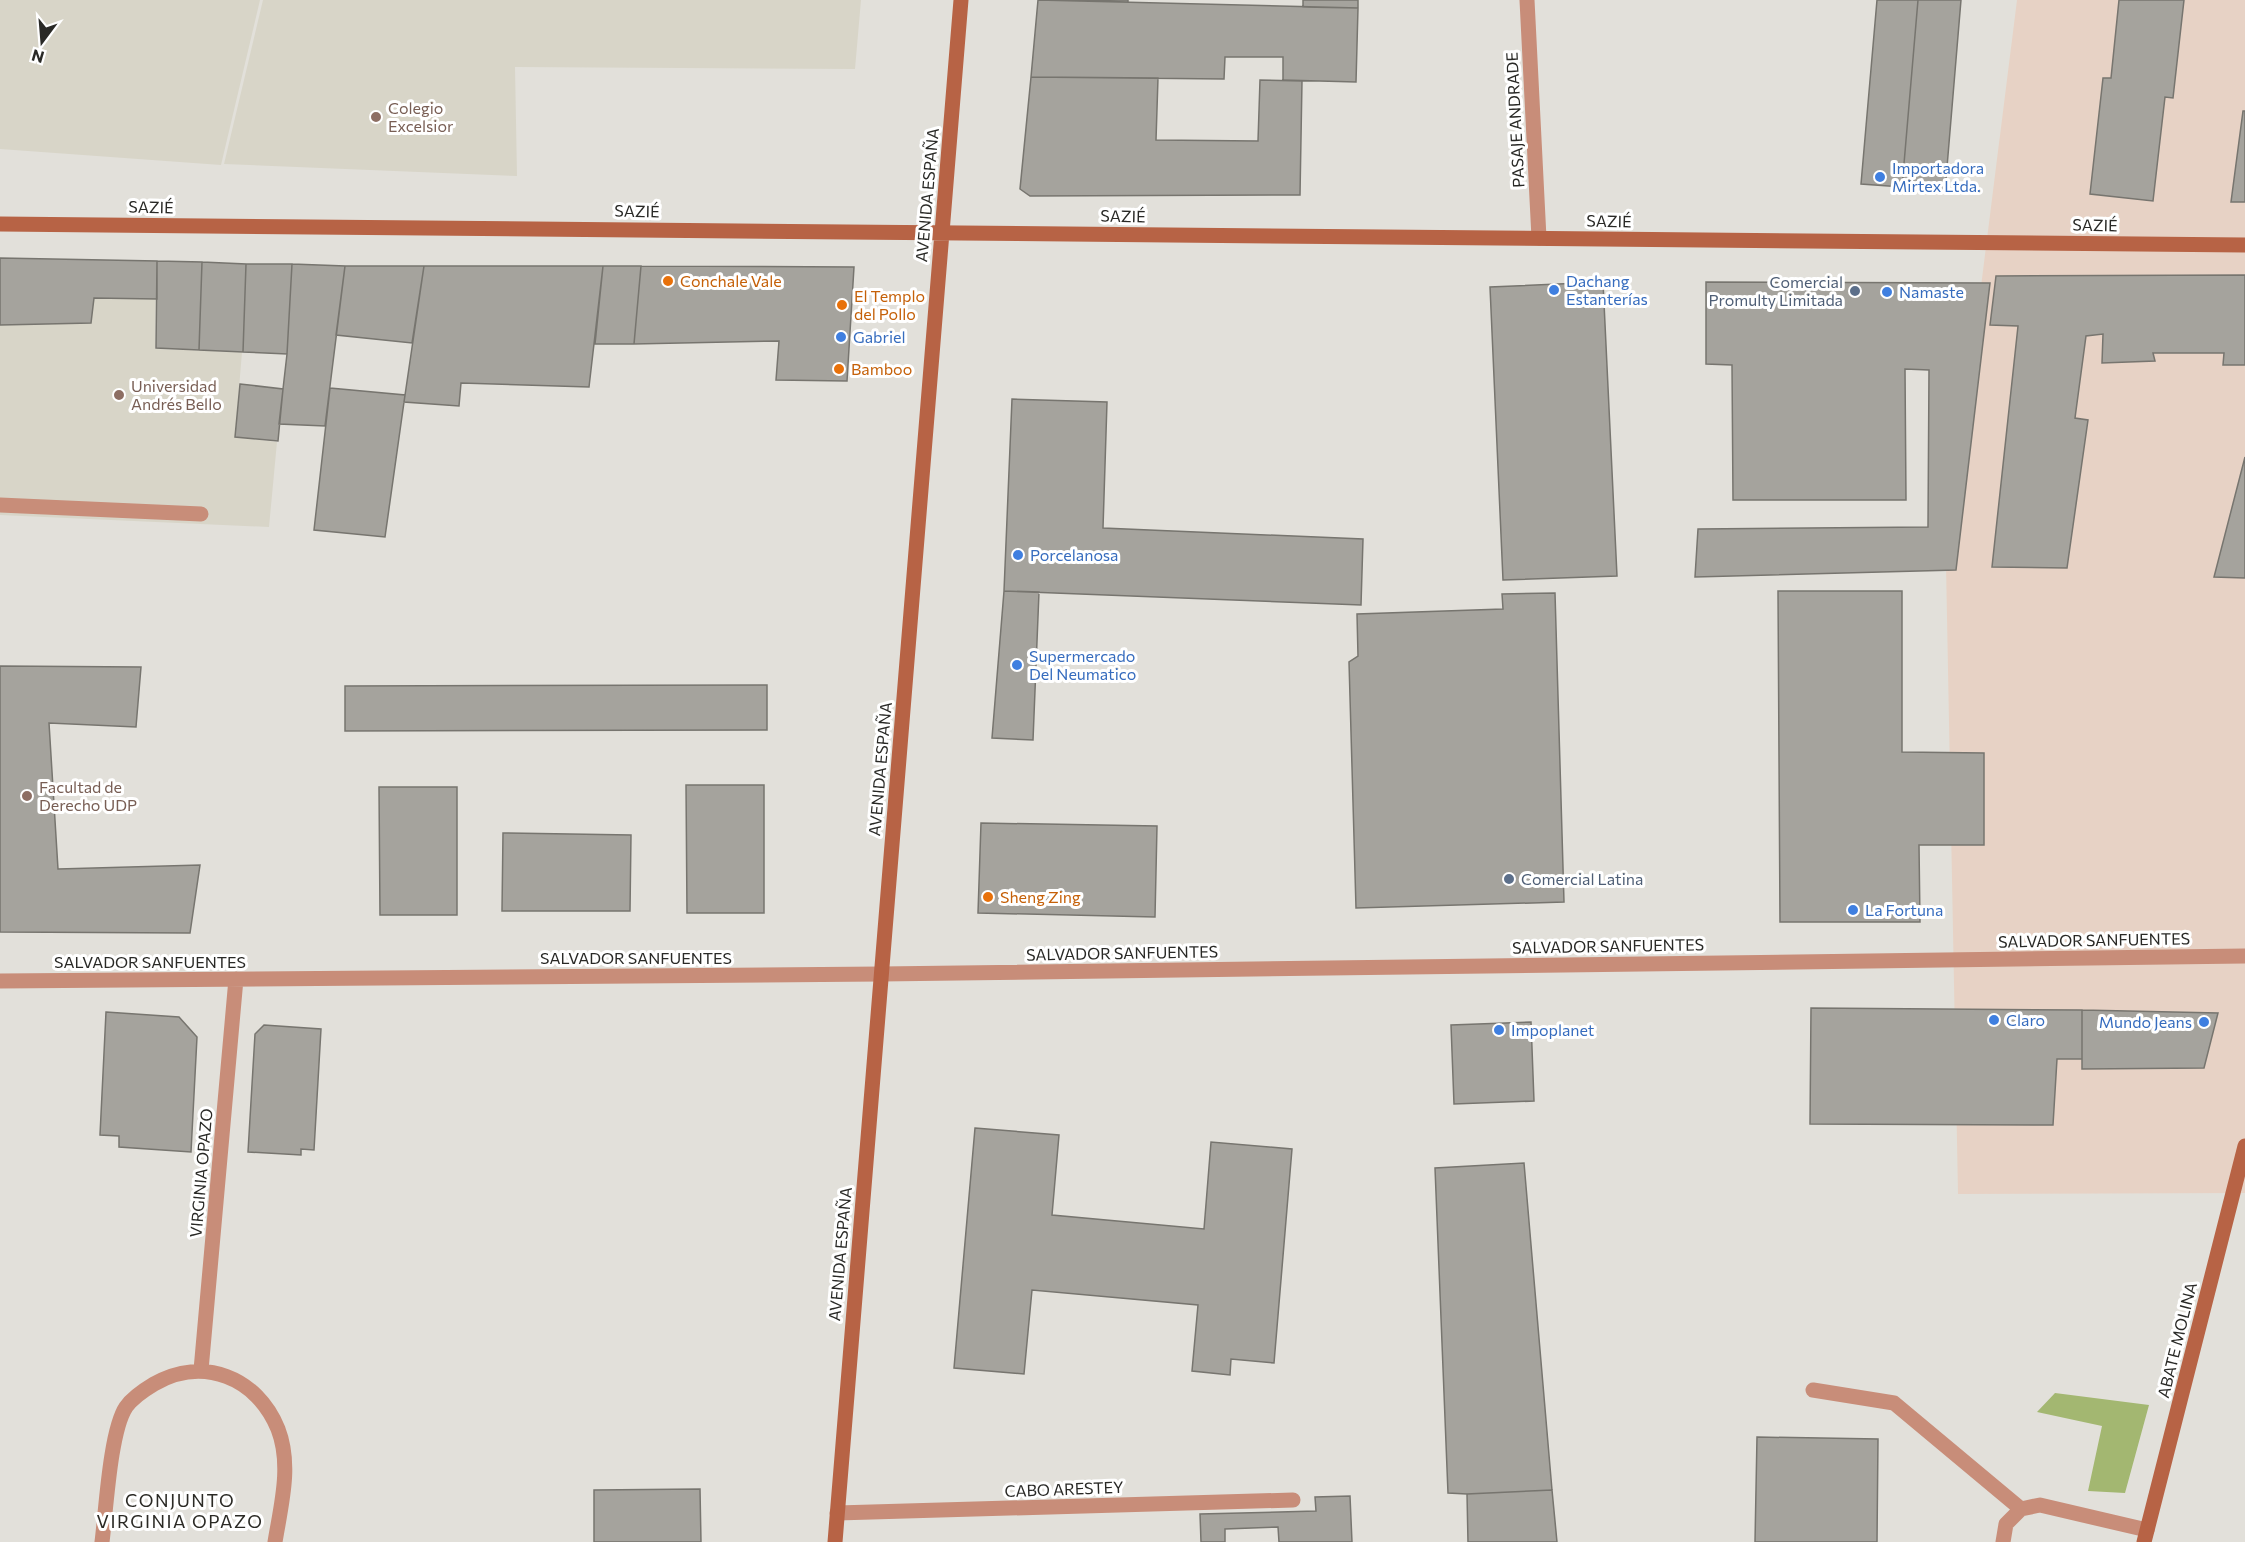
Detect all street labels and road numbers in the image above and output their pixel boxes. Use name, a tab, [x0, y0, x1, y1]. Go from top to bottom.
street label: PASAJE ANDRADE	[1501, 52, 1528, 188]
street label: AVENIDA ESPAÑA	[911, 127, 942, 263]
street label: SAZIÉ	[128, 197, 174, 216]
street label: SAZIÉ	[614, 201, 660, 220]
street label: SAZIÉ	[1100, 206, 1146, 225]
street label: SAZIÉ	[1586, 211, 1632, 230]
street label: SAZIÉ	[2072, 215, 2118, 234]
street label: AVENIDA ESPAÑA	[864, 701, 895, 837]
street label: SALVADOR SANFUENTES	[1998, 928, 2190, 951]
street label: SALVADOR SANFUENTES	[1512, 934, 1704, 957]
street label: SALVADOR SANFUENTES	[1026, 941, 1218, 964]
street label: SALVADOR SANFUENTES	[540, 948, 732, 967]
street label: SALVADOR SANFUENTES	[54, 952, 246, 971]
street label: VIRGINIA OPAZO	[185, 1108, 216, 1238]
street label: AVENIDA ESPAÑA	[824, 1186, 855, 1322]
street label: ABATE MOLINA	[2153, 1280, 2200, 1400]
street label: CABO ARESTEY	[1004, 1477, 1124, 1500]

